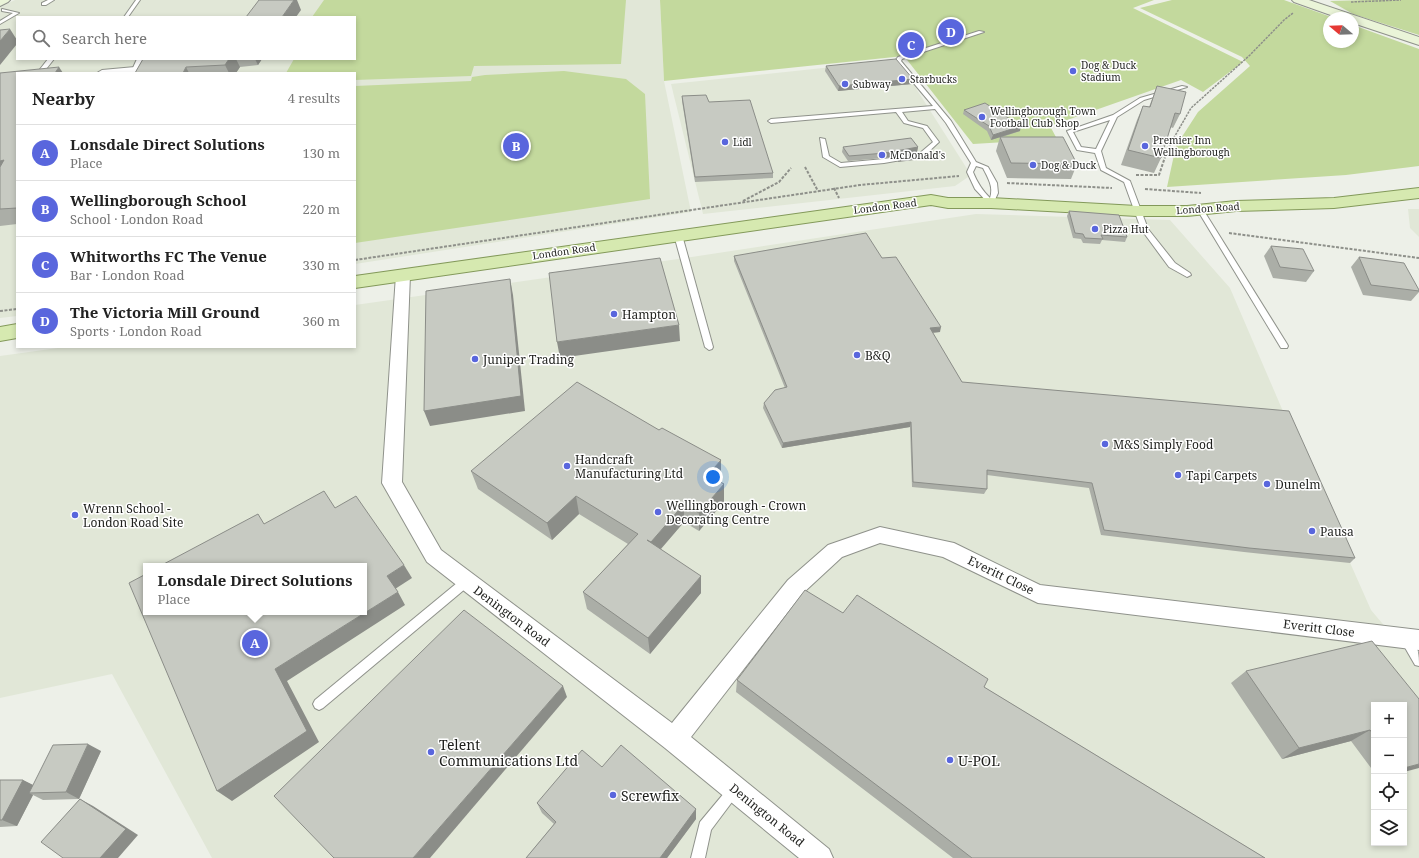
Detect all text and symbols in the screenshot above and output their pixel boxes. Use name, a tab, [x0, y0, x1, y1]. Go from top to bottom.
north arrow	[1323, 12, 1359, 48]
search box	[16, 16, 356, 60]
pin: D	[938, 17, 964, 47]
icon: search	[30, 27, 52, 49]
text: Search here	[62, 28, 147, 48]
pin: C	[898, 30, 924, 60]
place label: Dog & Duck Stadium	[1081, 58, 1137, 84]
marker: Dog & Duck Stadium	[1068, 66, 1078, 76]
place label: Starbucks	[910, 72, 958, 86]
marker: Starbucks	[897, 74, 907, 84]
place label: Subway	[853, 77, 891, 91]
marker: Subway	[840, 79, 850, 89]
text: Nearby	[32, 87, 95, 110]
text: 4 results	[288, 89, 340, 107]
place label: Wellingborough Town Football Club Shop	[990, 104, 1097, 130]
marker: Wellingborough Town Football Club Shop	[977, 112, 987, 122]
pin: B	[503, 131, 529, 161]
place label: Premier Inn Wellingborough	[1153, 133, 1231, 159]
text: Lonsdale Direct Solutions	[70, 134, 265, 154]
place label: Lidl	[733, 135, 752, 149]
marker: Lidl	[720, 137, 730, 147]
marker: Premier Inn Wellingborough	[1140, 141, 1150, 151]
text: A	[40, 144, 50, 162]
text: 130 m	[303, 144, 340, 162]
place label: McDonald's	[890, 148, 946, 162]
marker: McDonald's	[877, 150, 887, 160]
text: Place	[70, 154, 103, 172]
place label: Dog & Duck	[1041, 158, 1097, 172]
marker: Dog & Duck	[1028, 160, 1038, 170]
text: Wellingborough School	[70, 190, 247, 210]
street label: London Road	[853, 195, 917, 217]
street label: London Road	[1176, 199, 1240, 217]
text: B	[41, 200, 49, 218]
text: 220 m	[303, 200, 340, 218]
text: School · London Road	[70, 210, 203, 228]
place label: Pizza Hut	[1103, 222, 1149, 236]
marker: Pizza Hut	[1090, 224, 1100, 234]
street label: London Road	[532, 240, 596, 262]
text: Whitworths FC The Venue	[70, 246, 267, 266]
text: C	[41, 256, 49, 274]
text: 330 m	[303, 256, 340, 274]
text: Bar · London Road	[70, 266, 185, 284]
text: The Victoria Mill Ground	[70, 302, 260, 322]
place label: Hampton	[622, 306, 676, 323]
marker: Hampton	[609, 309, 619, 319]
text: D	[40, 312, 50, 330]
text: 360 m	[303, 312, 340, 330]
text: Sports · London Road	[70, 322, 202, 340]
place label: B&Q	[865, 347, 891, 364]
marker: B&Q	[852, 350, 862, 360]
place label: Juniper Trading	[482, 351, 575, 368]
marker: Juniper Trading	[470, 354, 480, 364]
place label: M&S Simply Food	[1113, 436, 1214, 453]
marker: M&S Simply Food	[1100, 439, 1110, 449]
place label: Handcraft Manufacturing Ltd	[575, 451, 684, 482]
marker: Handcraft Manufacturing Ltd	[562, 461, 572, 471]
your location	[703, 467, 723, 487]
place label: Tapi Carpets	[1186, 467, 1257, 484]
marker: Tapi Carpets	[1173, 470, 1183, 480]
place label: Dunelm	[1275, 476, 1321, 493]
marker: Dunelm	[1262, 479, 1272, 489]
place label: Wellingborough - Crown Decorating Centre	[666, 497, 807, 528]
place label: Wrenn School - London Road Site	[83, 500, 183, 531]
marker: Wellingborough - Crown Decorating Centre	[653, 507, 663, 517]
marker: Wrenn School - London Road Site	[70, 510, 80, 520]
place label: Pausa	[1320, 523, 1354, 540]
marker: Pausa	[1307, 526, 1317, 536]
street label: Everitt Close	[965, 552, 1037, 598]
popup	[143, 563, 367, 615]
text: Lonsdale Direct Solutions	[158, 570, 352, 590]
street label: Denington Road	[470, 582, 554, 651]
text: Place	[158, 590, 190, 608]
street label: Everitt Close	[1282, 615, 1356, 641]
pin: A	[242, 628, 268, 658]
map controls	[1371, 702, 1407, 846]
button: +	[1371, 702, 1407, 738]
place label: Telent Communications Ltd	[439, 735, 578, 770]
button: −	[1371, 738, 1407, 774]
marker: Telent Communications Ltd	[426, 747, 436, 757]
place label: U-POL	[958, 751, 1000, 770]
marker: U-POL	[945, 755, 955, 765]
button: locate	[1371, 774, 1407, 810]
street label: Denington Road	[726, 779, 809, 851]
place label: Screwfix	[621, 786, 680, 805]
marker: Screwfix	[608, 790, 618, 800]
button: layers	[1371, 810, 1407, 846]

